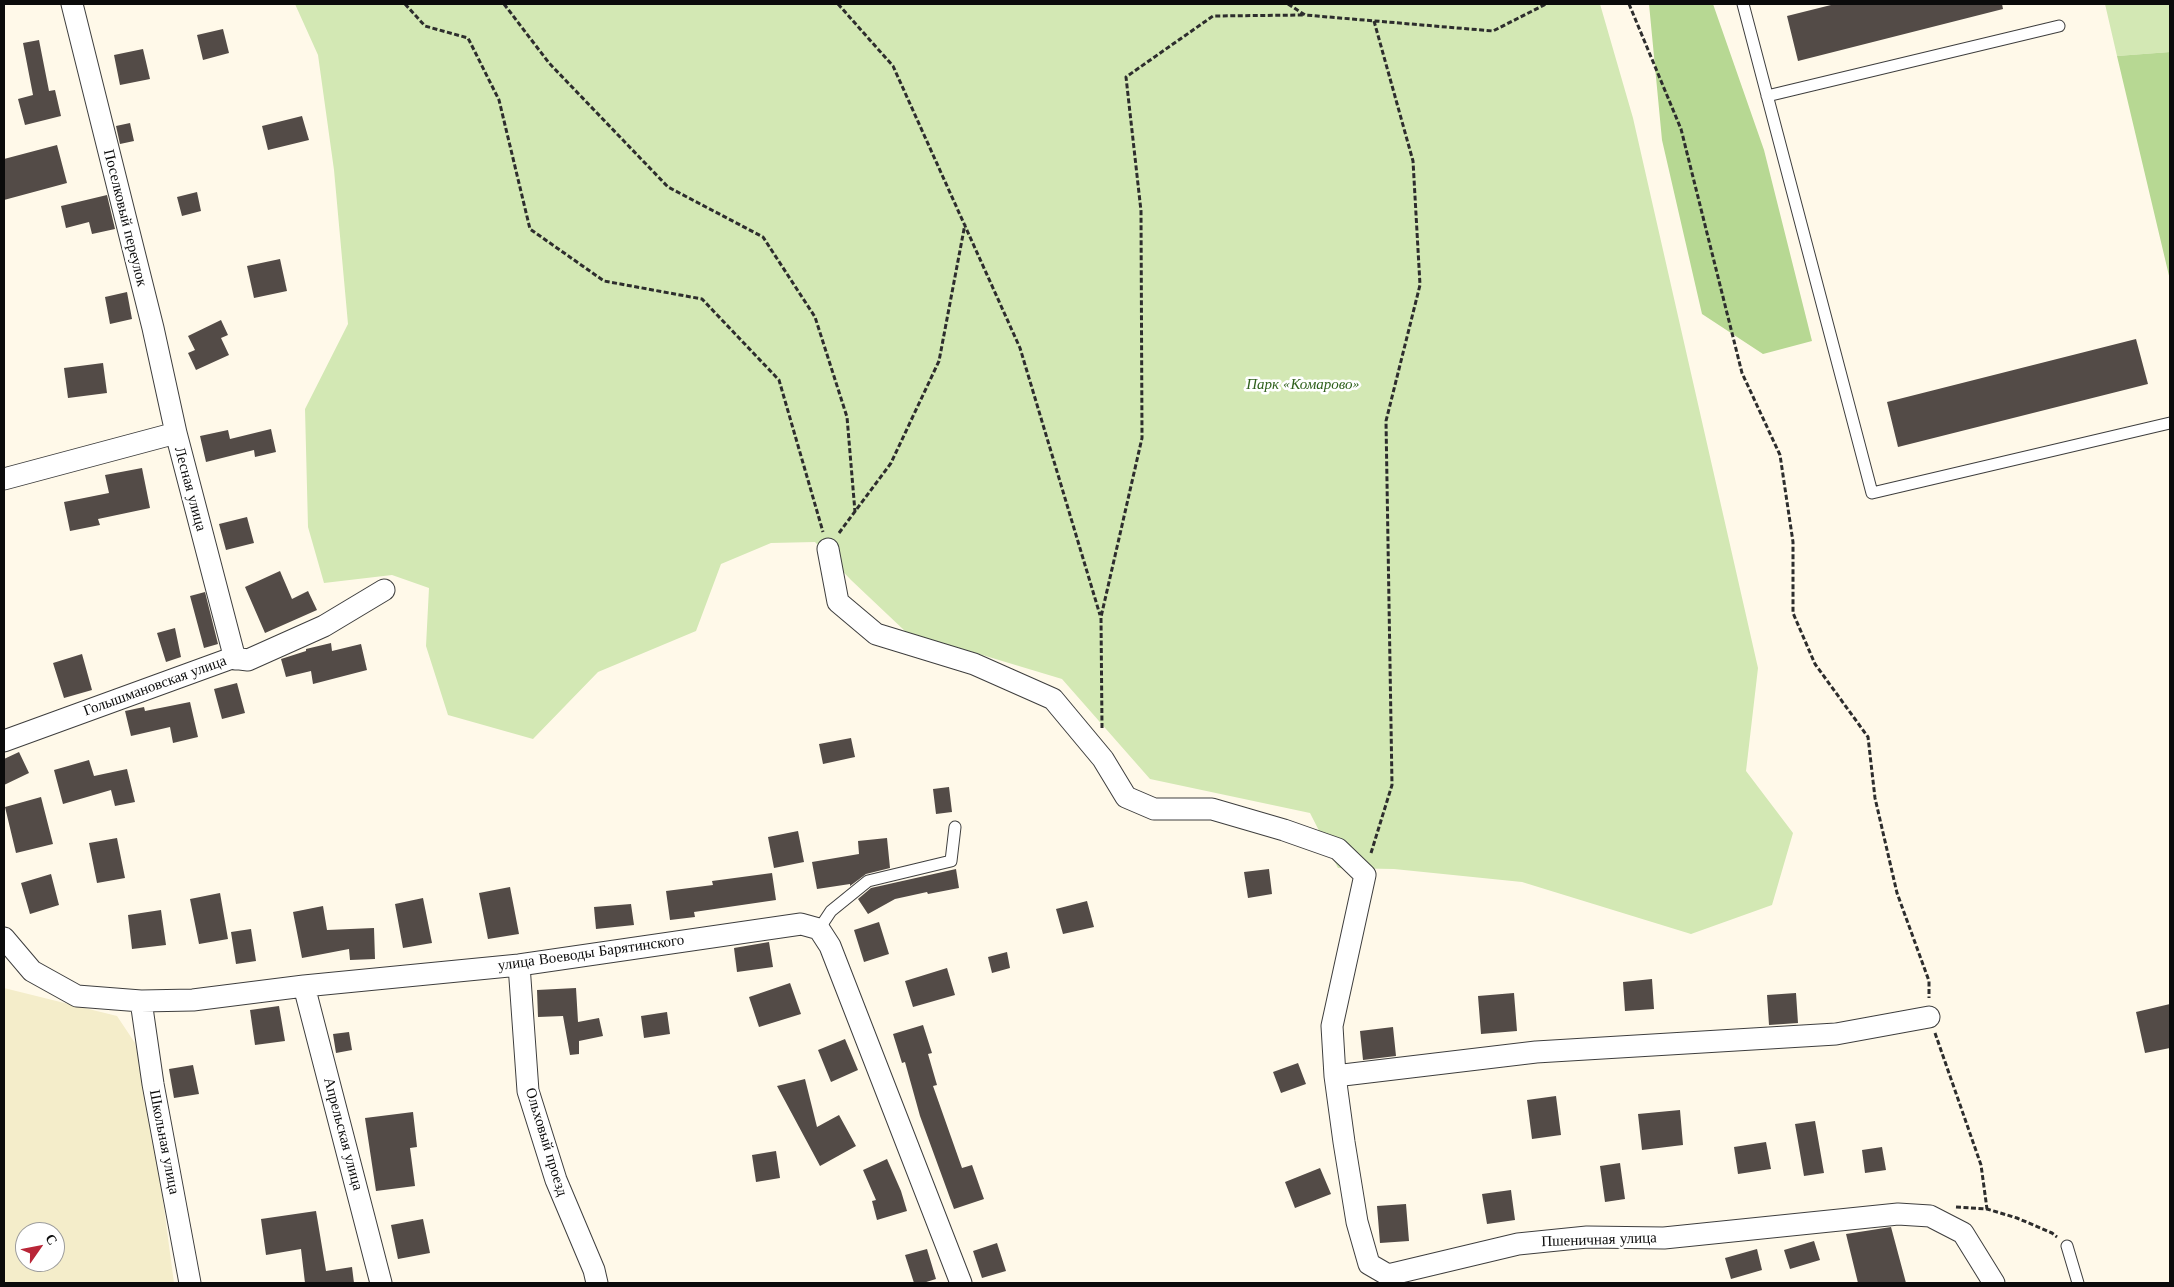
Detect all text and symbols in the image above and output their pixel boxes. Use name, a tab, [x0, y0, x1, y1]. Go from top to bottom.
street label: Поселковый переулок	[99, 148, 151, 288]
park label: Парк «Комарово»	[1246, 376, 1360, 394]
street label: Лесная улица	[170, 445, 210, 533]
street label: Голышмановская улица	[81, 652, 229, 720]
street label: улица Воеводы Барятинского	[497, 931, 685, 975]
street label: Апрельская улица	[319, 1076, 367, 1192]
street label: Ольховый проезд	[521, 1086, 571, 1198]
street label: Школьная улица	[145, 1088, 183, 1196]
north arrow	[15, 1222, 65, 1272]
street label: Пшеничная улица	[1541, 1229, 1657, 1251]
text: С	[41, 1230, 62, 1249]

